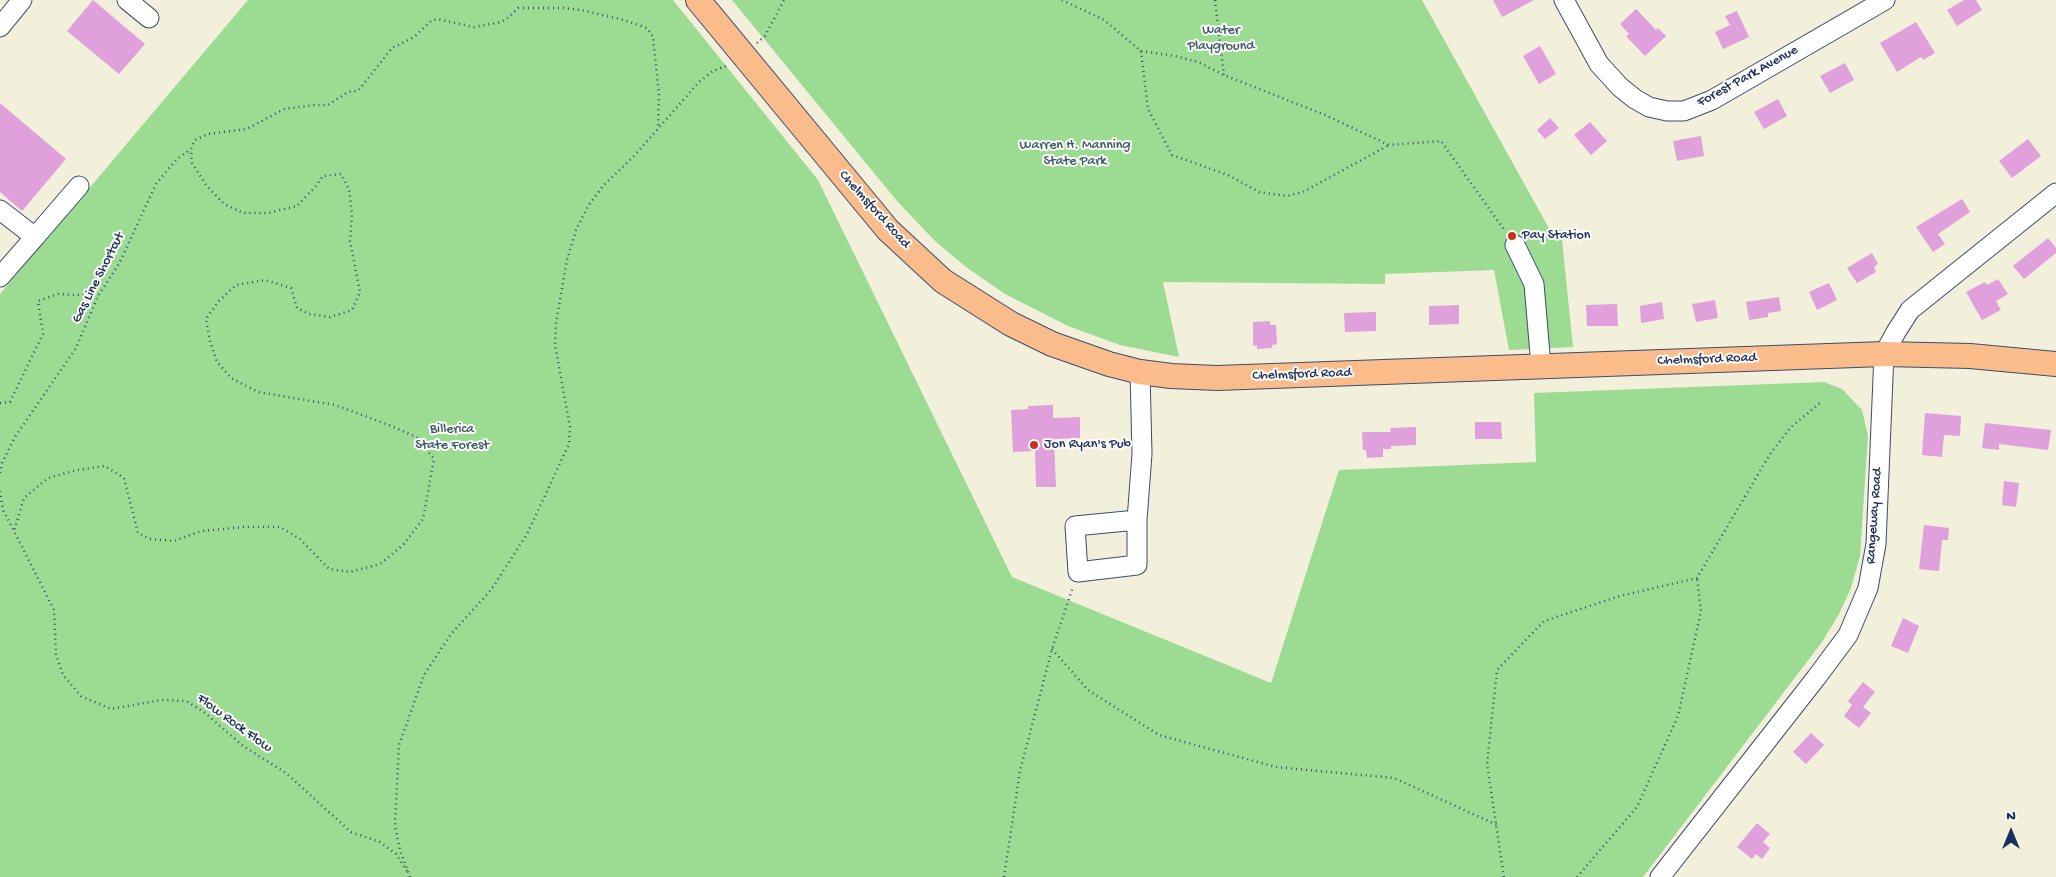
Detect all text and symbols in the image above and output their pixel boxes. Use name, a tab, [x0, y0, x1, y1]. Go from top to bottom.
park label: Water Playground	[1187, 23, 1255, 56]
street label: Forest Park Avenue	[1695, 42, 1801, 112]
park label: Warren H. Manning State Park	[1020, 138, 1130, 170]
street label: Chelmsford Road	[835, 168, 913, 252]
place label: Pay Station	[1522, 228, 1590, 244]
street label: Gas Line Shortcut	[69, 230, 129, 326]
marker: Pay Station	[1506, 230, 1518, 242]
street label: Chelmsford Road	[1657, 350, 1757, 370]
street label: Chelmsford Road	[1252, 365, 1352, 385]
park label: Billerica State Forest	[415, 422, 489, 454]
place label: Jon Ryan's Pub	[1044, 437, 1131, 453]
marker: Jon Ryan's Pub	[1028, 439, 1040, 451]
street label: Rangeway Road	[1863, 467, 1887, 565]
street label: Flow Rock Flow	[193, 691, 275, 757]
north arrow	[1986, 807, 2036, 857]
text: N	[2006, 808, 2016, 825]

